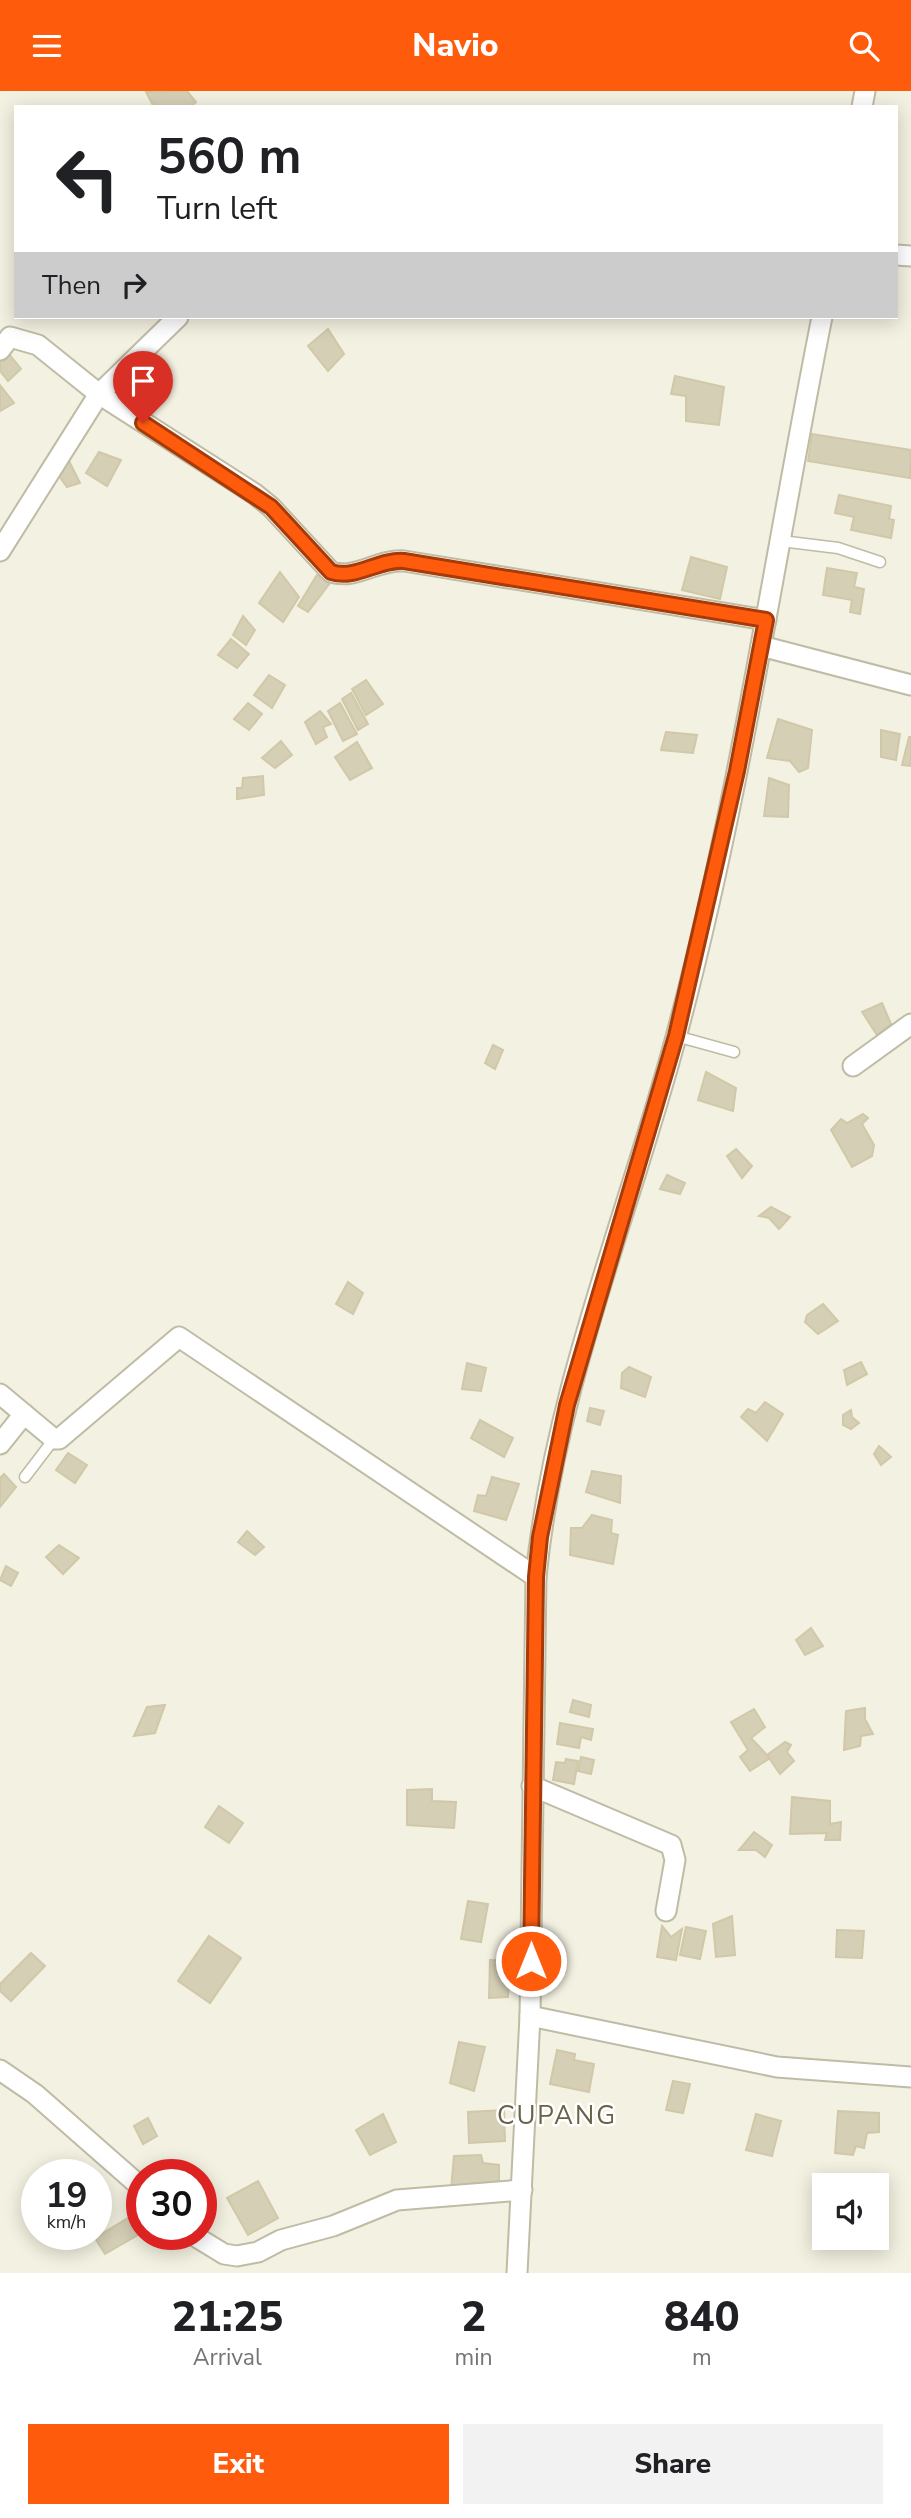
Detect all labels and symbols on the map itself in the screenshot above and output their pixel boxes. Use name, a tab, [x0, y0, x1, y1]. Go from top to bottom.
pin	[113, 351, 173, 423]
position arrow	[494, 1924, 568, 1998]
district label: CUPANG	[497, 2098, 617, 2133]
speed limit sign: 30	[126, 2159, 217, 2250]

